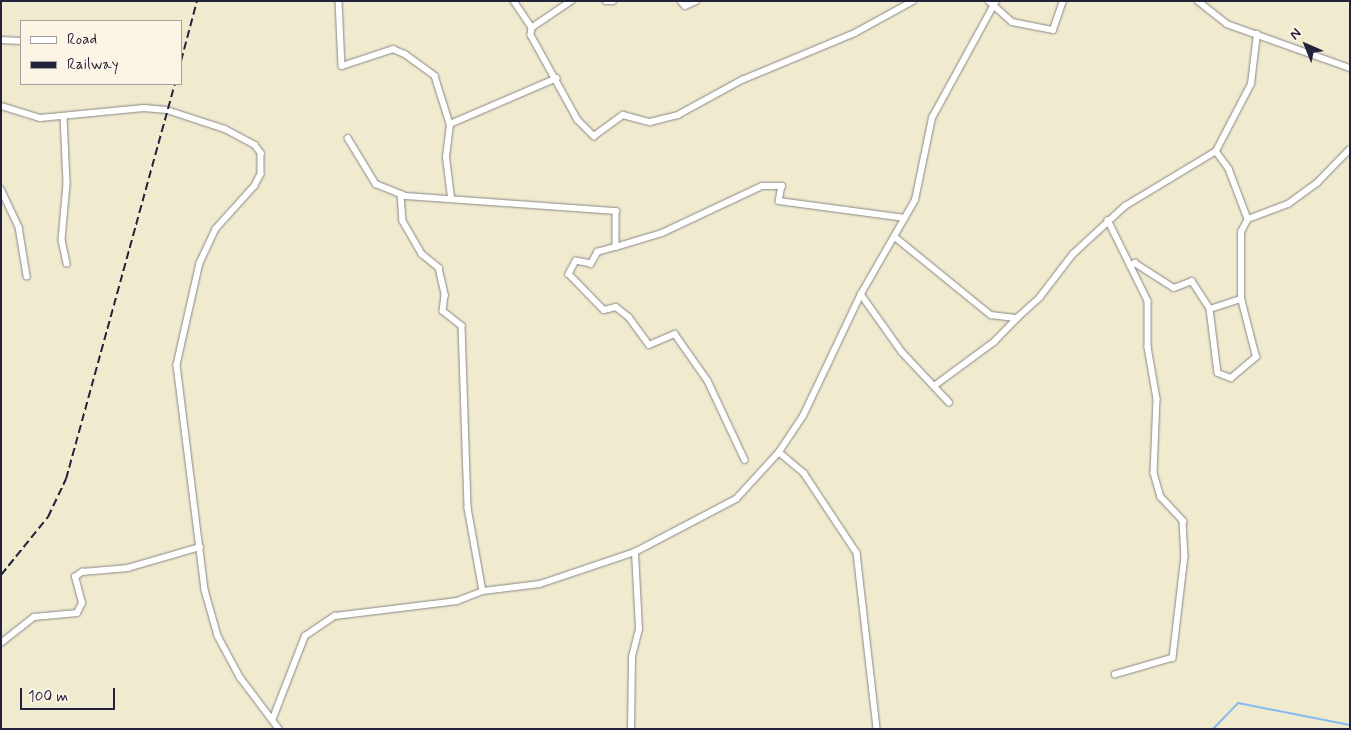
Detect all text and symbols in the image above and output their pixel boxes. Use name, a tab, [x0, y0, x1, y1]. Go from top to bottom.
legend	[20, 20, 182, 85]
north arrow	[1281, 20, 1331, 70]
text: N	[1286, 25, 1305, 44]
text: Road	[67, 30, 97, 50]
text: Railway	[67, 55, 119, 75]
scale bar	[22, 678, 118, 710]
text: 100 m	[28, 687, 68, 707]

